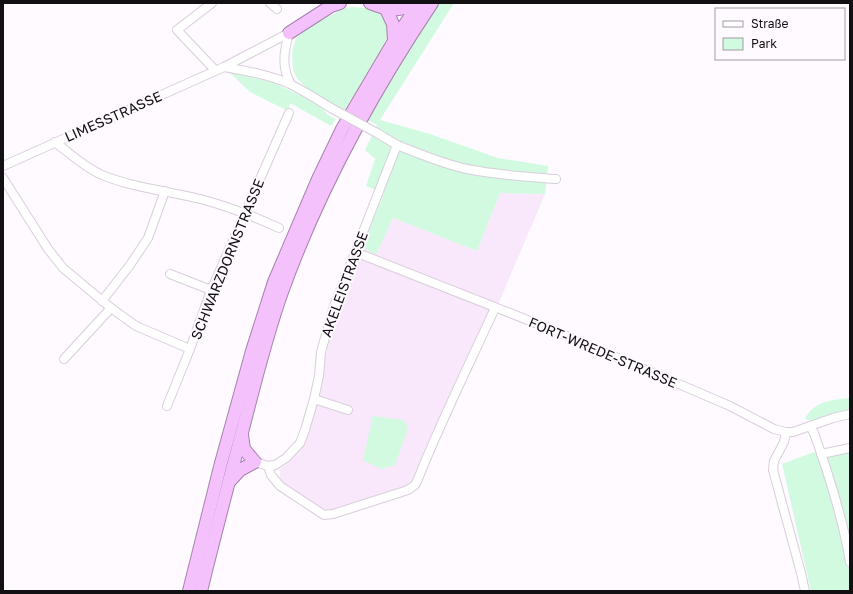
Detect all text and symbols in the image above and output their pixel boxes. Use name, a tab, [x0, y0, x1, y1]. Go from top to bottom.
legend	[715, 8, 845, 60]
text: Straße	[751, 16, 789, 31]
text: Park	[751, 36, 777, 51]
street label: LIMESSTRASSE	[62, 87, 164, 145]
street label: SCHWARZDORNSTRASSE	[187, 176, 267, 342]
street label: AKELEISTRASSE	[317, 229, 371, 339]
street label: FORT-WREDE-STRASSE	[526, 313, 680, 391]

